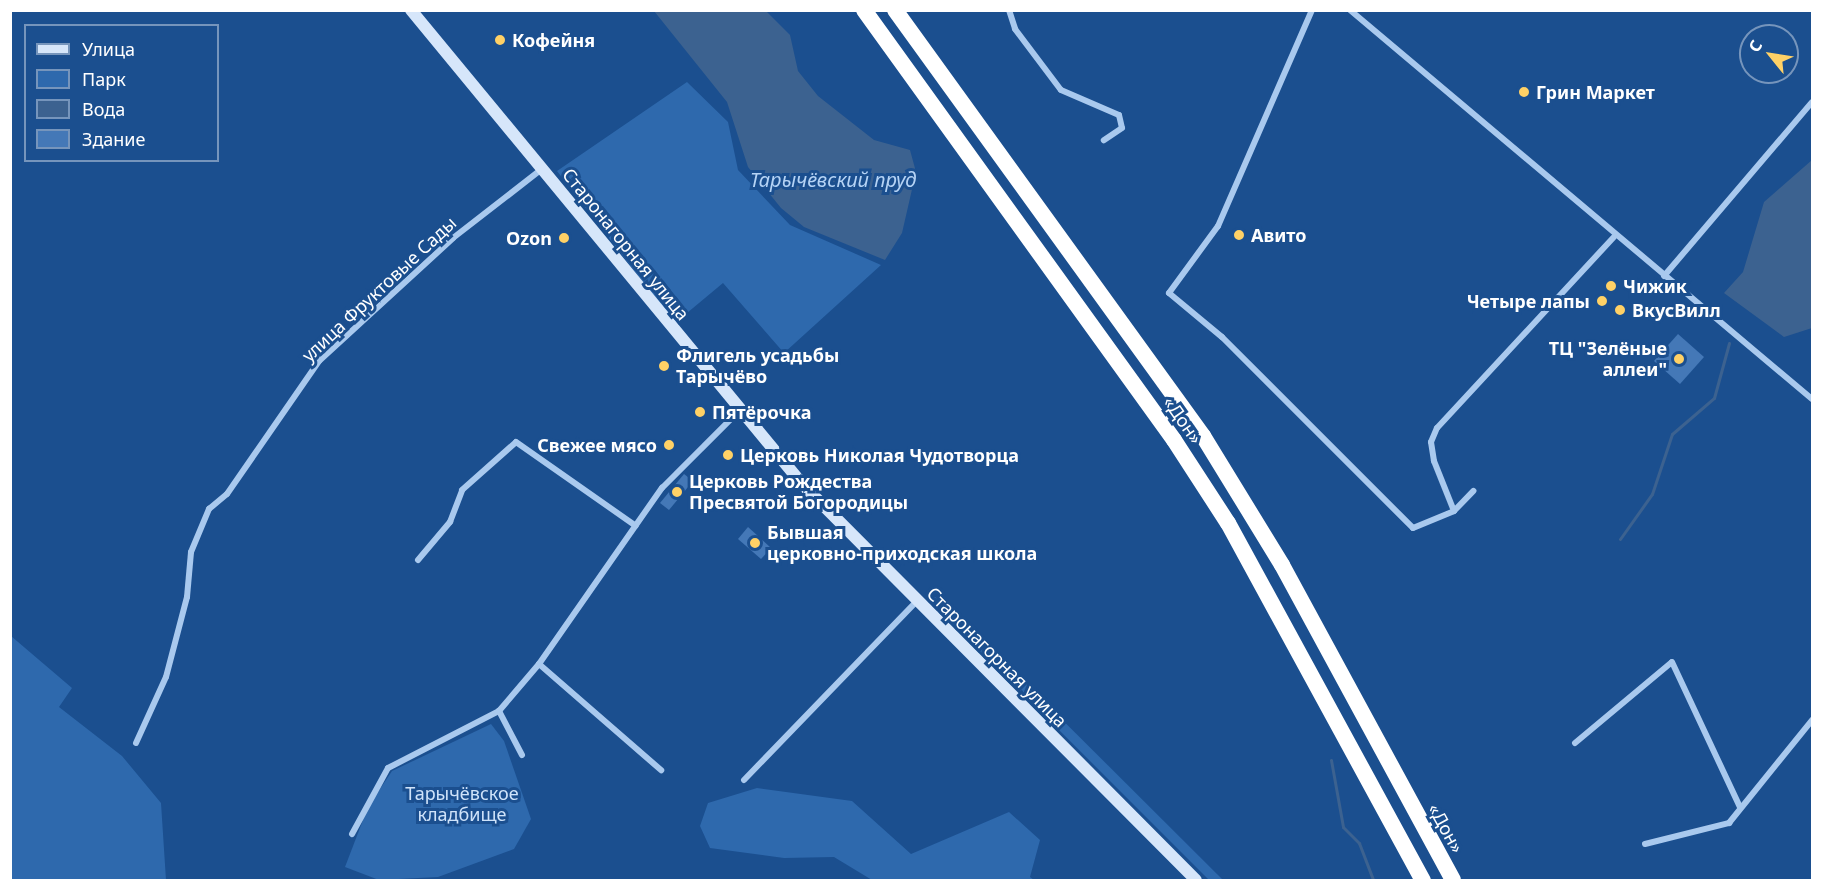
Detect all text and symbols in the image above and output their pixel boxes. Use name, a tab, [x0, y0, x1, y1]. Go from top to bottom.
legend	[24, 24, 219, 162]
north arrow	[1739, 24, 1799, 84]
place label: Кофейня	[512, 29, 595, 51]
marker: Кофейня	[493, 33, 507, 47]
text: С	[1743, 36, 1767, 56]
text: Улица	[82, 37, 135, 61]
text: Парк	[82, 67, 126, 91]
place label: Грин Маркет	[1536, 81, 1655, 103]
marker: Грин Маркет	[1517, 85, 1531, 99]
text: Вода	[82, 97, 125, 121]
text: Здание	[82, 127, 145, 151]
street label: Старонагорная улица	[558, 164, 694, 324]
water label: Тарычёвский пруд	[750, 167, 916, 191]
street label: улица Фруктовые Сады	[297, 212, 461, 366]
place label: Авито	[1251, 224, 1306, 246]
place label: Ozon	[506, 227, 552, 249]
marker: Авито	[1232, 228, 1246, 242]
marker: Ozon	[557, 231, 571, 245]
place label: Чижик	[1623, 275, 1687, 297]
marker: Чижик	[1604, 279, 1618, 293]
place label: Четыре лапы	[1467, 290, 1590, 312]
marker: Четыре лапы	[1595, 294, 1609, 308]
place label: ВкусВилл	[1632, 299, 1721, 321]
marker: ВкусВилл	[1613, 303, 1627, 317]
place label: ТЦ "Зелёные аллеи"	[1549, 338, 1667, 380]
place label: Флигель усадьбы Тарычёво	[676, 345, 839, 388]
marker: ТЦ "Зелёные аллеи"	[1672, 352, 1686, 366]
marker: Флигель усадьбы Тарычёво	[657, 359, 671, 373]
street label: «Дон»	[1159, 392, 1207, 448]
place label: Пятёрочка	[712, 401, 811, 423]
marker: Пятёрочка	[693, 405, 707, 419]
place label: Свежее мясо	[537, 434, 657, 456]
marker: Свежее мясо	[662, 438, 676, 452]
place label: Церковь Николая Чудотворца	[740, 444, 1019, 466]
marker: Церковь Николая Чудотворца	[721, 448, 735, 462]
place label: Церковь Рождества Пресвятой Богородицы	[689, 471, 908, 514]
marker: Церковь Рождества Пресвятой Богородицы	[670, 485, 684, 499]
place label: Бывшая церковно-приходская школа	[767, 522, 1037, 564]
marker: Бывшая церковно-приходская школа	[748, 536, 762, 550]
street label: Старонагорная улица	[923, 583, 1071, 731]
park label: Тарычёвское кладбище	[405, 783, 519, 826]
street label: «Дон»	[1424, 800, 1468, 856]

